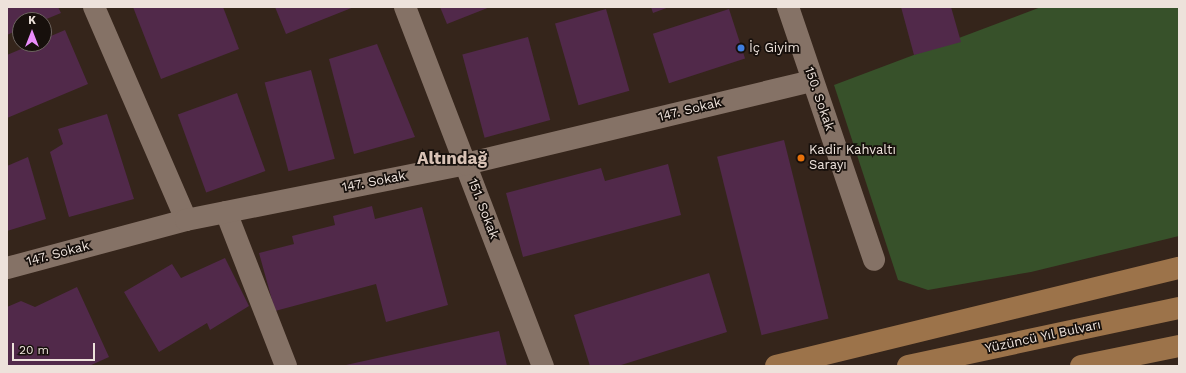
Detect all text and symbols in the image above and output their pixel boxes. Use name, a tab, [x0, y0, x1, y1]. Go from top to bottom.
north arrow	[12, 12, 52, 52]
text: K	[28, 14, 36, 27]
place label: İç Giyim	[749, 40, 800, 56]
marker: İç Giyim	[736, 43, 746, 53]
street label: 150. Sokak	[801, 65, 837, 133]
street label: 147. Sokak	[657, 95, 723, 125]
place label: Kadir Kahvaltı Sarayı	[809, 143, 896, 174]
district label: Altındağ	[417, 149, 487, 169]
marker: Kadir Kahvaltı Sarayı	[796, 153, 806, 163]
street label: 147. Sokak	[341, 168, 407, 196]
street label: 151. Sokak	[464, 176, 502, 242]
street label: 147. Sokak	[25, 238, 91, 270]
street label: Yüzüncü Yıl Bulvarı	[983, 317, 1103, 357]
scale bar	[14, 335, 97, 361]
text: 20 m	[19, 343, 49, 357]

